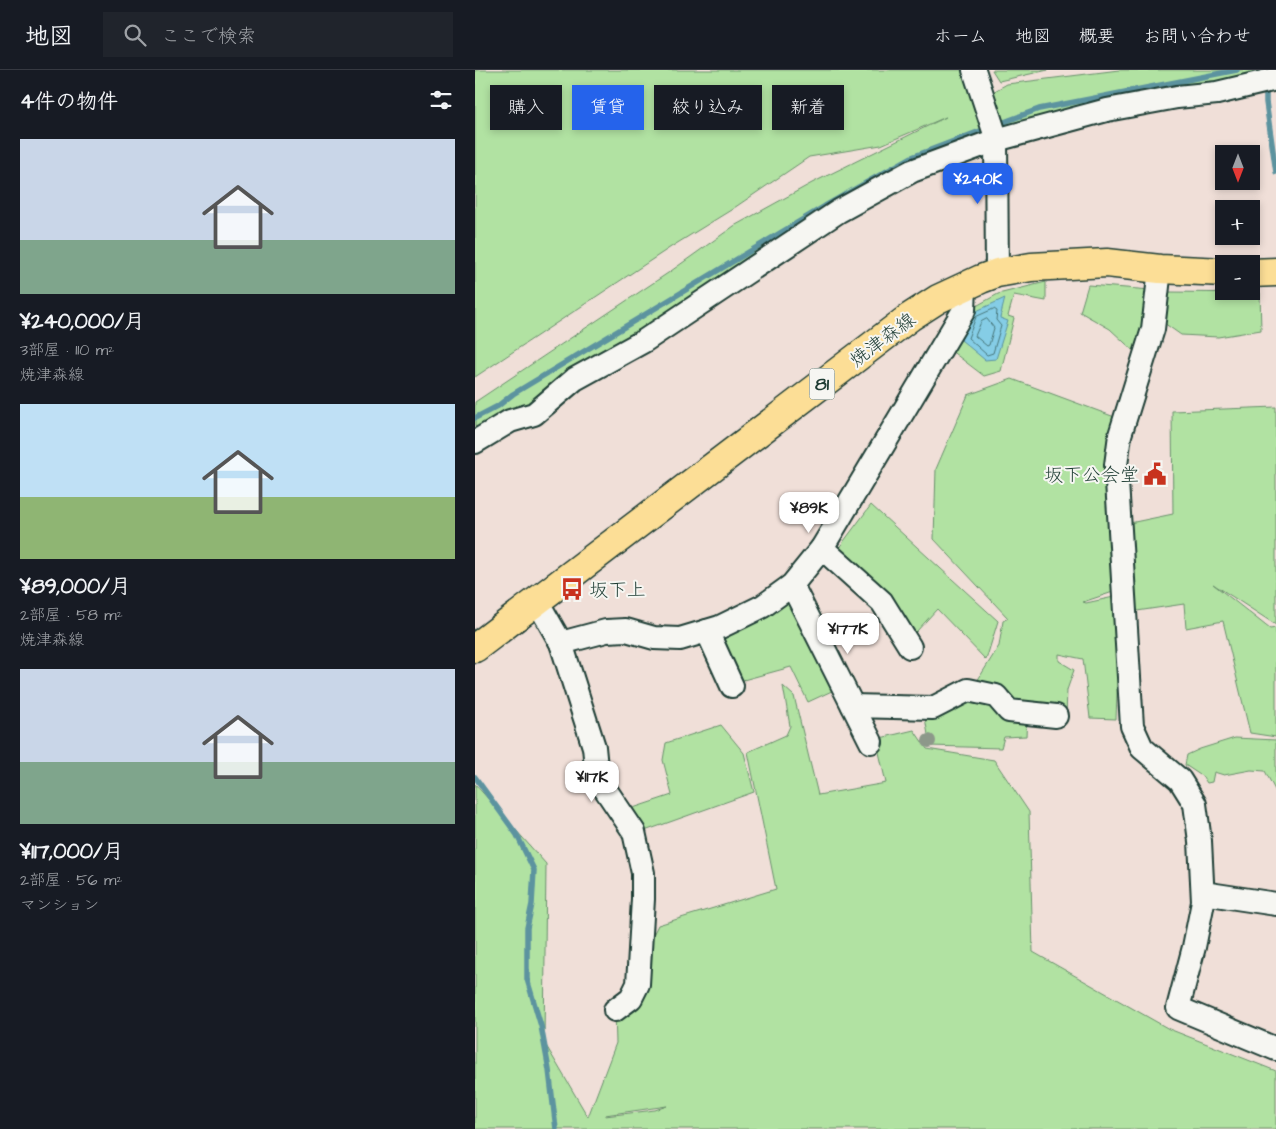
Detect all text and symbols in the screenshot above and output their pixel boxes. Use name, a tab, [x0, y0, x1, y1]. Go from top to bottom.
search box	[103, 12, 453, 57]
text: 地図	[25, 20, 73, 54]
icon: search	[121, 21, 149, 49]
text: ここで検索	[161, 23, 256, 50]
text: ホーム	[934, 24, 987, 49]
text: 地図	[1015, 24, 1051, 49]
text: 概要	[1079, 24, 1115, 49]
text: お問い合わせ	[1143, 24, 1251, 49]
chip: 購入	[490, 85, 562, 130]
chip: 賃貸	[572, 85, 644, 130]
chip: 絞り込み	[654, 85, 762, 130]
chip: 新着	[772, 85, 844, 130]
icon: filters	[427, 86, 455, 114]
text: 4件の物件	[20, 87, 118, 116]
north arrow	[1215, 145, 1260, 190]
map controls	[1215, 145, 1260, 300]
pin: ¥240K	[943, 162, 1013, 205]
text: ¥240K	[954, 168, 1002, 190]
icon: home	[193, 172, 283, 262]
button: +	[1215, 200, 1260, 245]
button: −	[1215, 255, 1260, 300]
text: ¥240,000/月	[20, 307, 145, 336]
street label: 焼津森線	[844, 307, 921, 374]
text: 3部屋 · 110 m²	[20, 339, 114, 361]
text: 焼津森線	[20, 364, 84, 386]
road number: 81	[809, 368, 835, 399]
icon: home	[193, 437, 283, 527]
public building icon: 坂下公会堂	[1142, 461, 1168, 487]
place label: 坂下公会堂	[1044, 462, 1139, 489]
pin: ¥89K	[779, 492, 839, 534]
text: ¥89K	[790, 497, 828, 519]
text: ¥89,000/月	[20, 572, 131, 601]
bus stop icon: 坂下上	[559, 576, 585, 602]
place label: 坂下上	[589, 577, 646, 604]
text: 2部屋 · 58 m²	[20, 604, 123, 626]
pin: ¥177K	[813, 612, 883, 655]
text: ¥177K	[828, 618, 868, 640]
text: 焼津森線	[20, 629, 84, 651]
icon: home	[193, 702, 283, 792]
pin: ¥117K	[557, 760, 627, 803]
text: ¥117K	[576, 766, 608, 788]
text: ¥117,000/月	[20, 837, 124, 866]
text: 2部屋 · 56 m²	[20, 869, 122, 891]
text: マンション	[20, 894, 99, 916]

